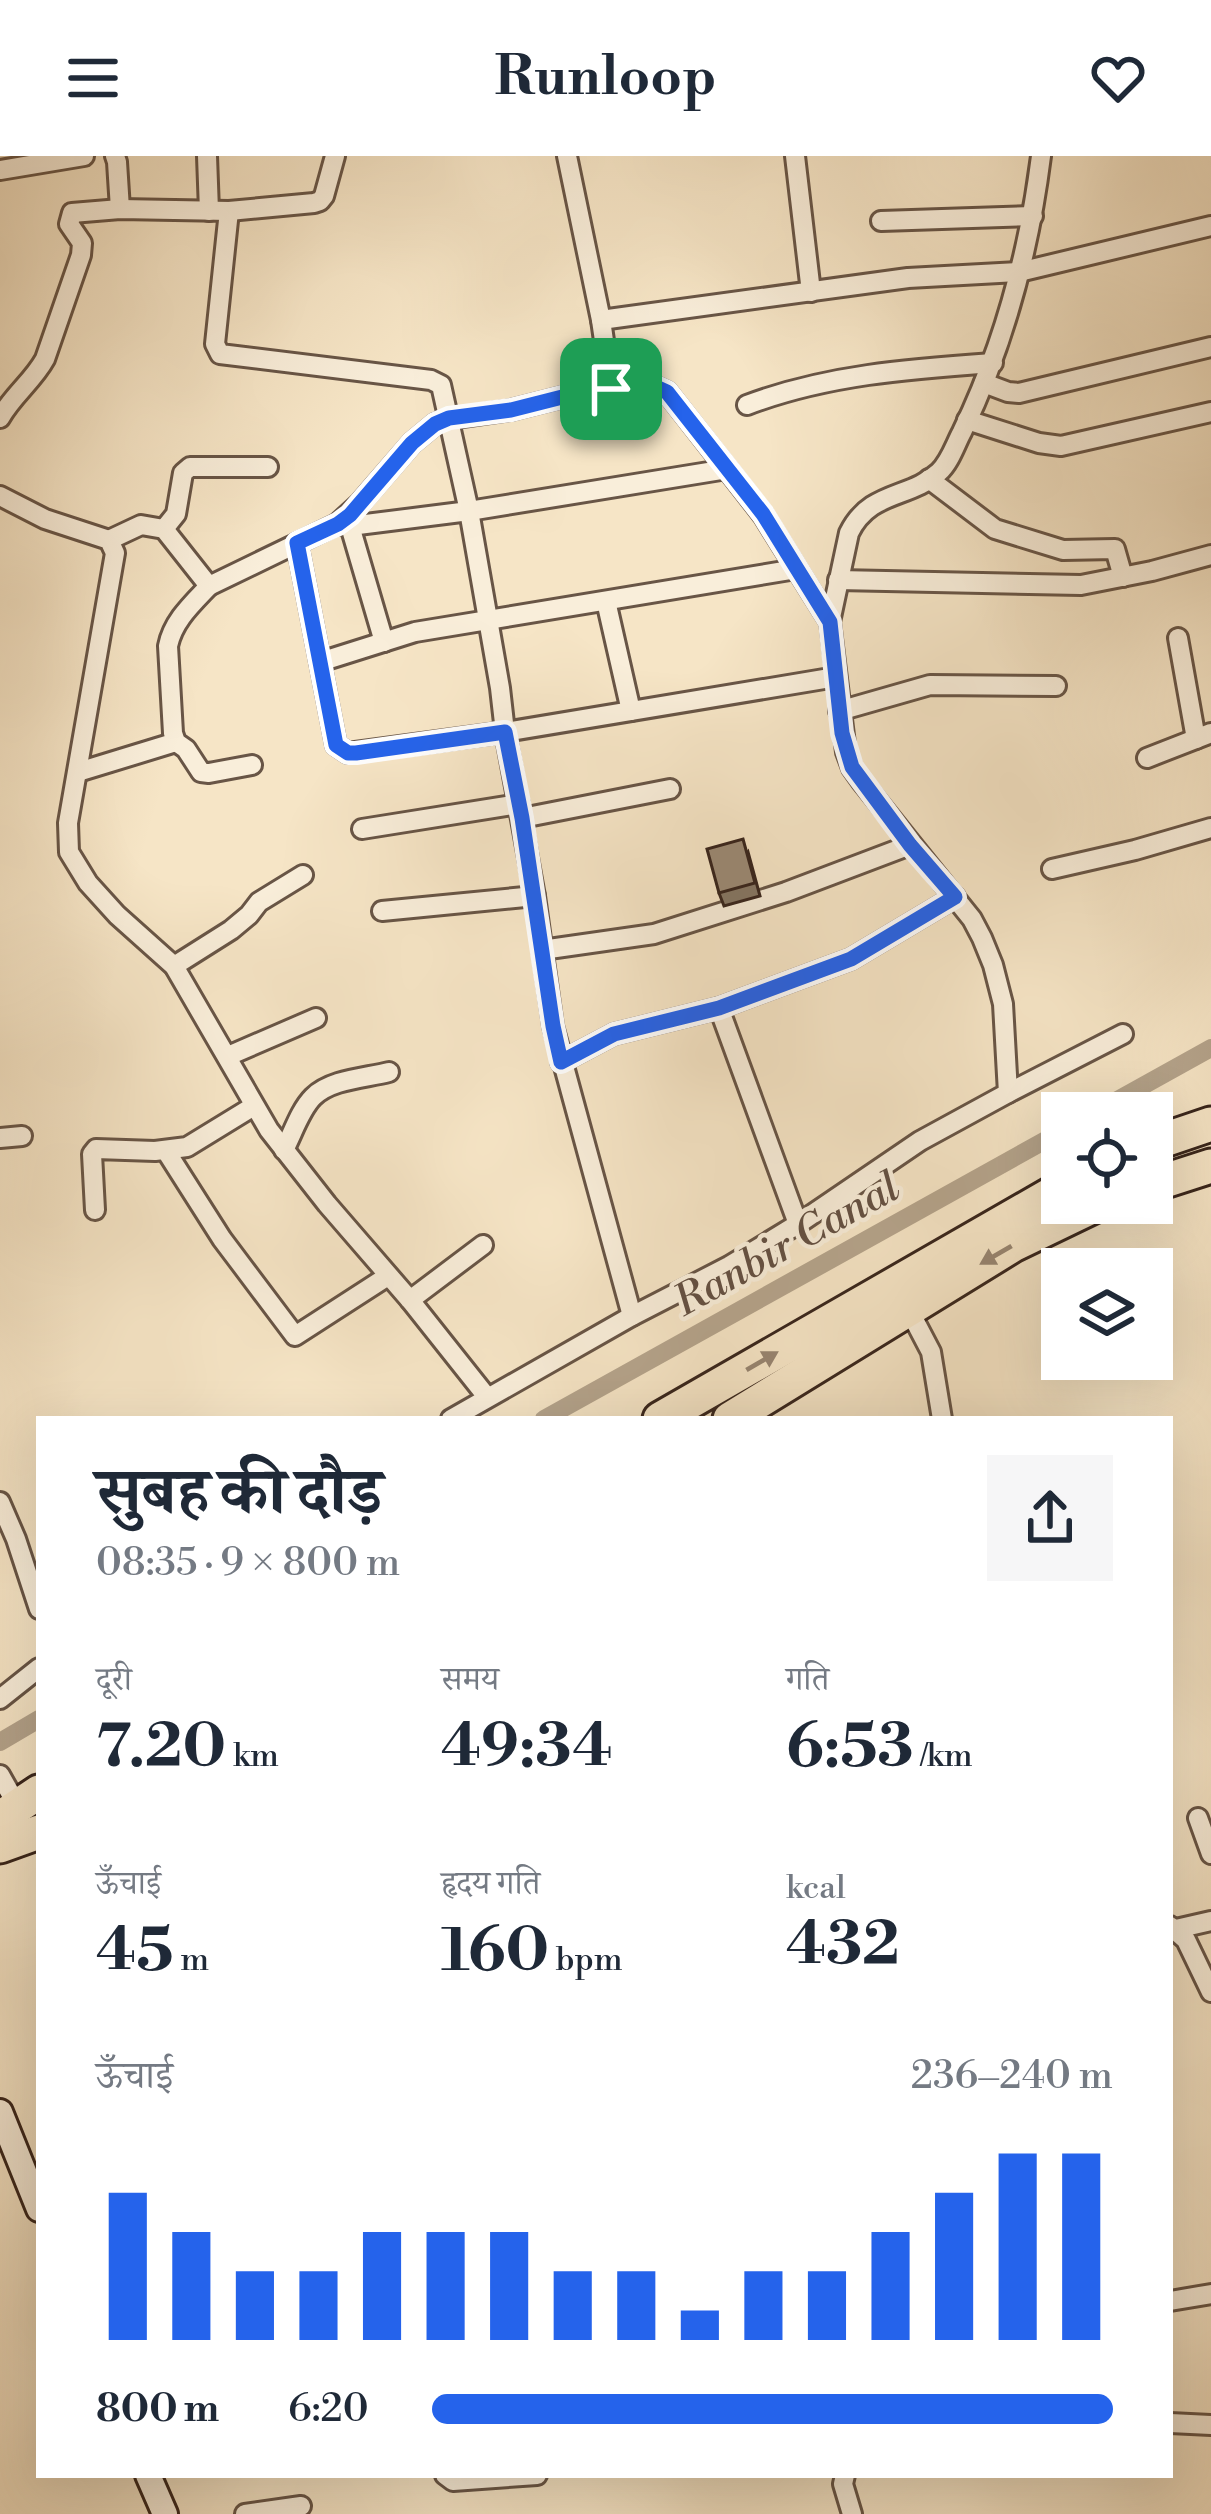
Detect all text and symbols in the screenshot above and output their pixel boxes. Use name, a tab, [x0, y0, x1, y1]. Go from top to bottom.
text: Runloop	[495, 44, 716, 112]
icon: menu	[60, 45, 126, 111]
icon: heart	[1085, 45, 1151, 111]
pin	[560, 338, 662, 440]
icon: arrive	[578, 356, 644, 422]
map controls	[1041, 1092, 1173, 1380]
button: locate	[1041, 1092, 1173, 1224]
water label: Ranbir Canal	[664, 1161, 910, 1330]
one-way arrow	[979, 1244, 1013, 1265]
button: layers	[1041, 1248, 1173, 1380]
one-way arrow	[745, 1351, 778, 1372]
text: सुबह की दौड़	[96, 1452, 382, 1535]
button: share	[987, 1455, 1113, 1581]
text: 08:35 · 9 × 800 m	[96, 1539, 400, 1588]
text: दूरी	[96, 1660, 132, 1701]
text: समय	[441, 1660, 499, 1701]
text: गति	[786, 1660, 829, 1701]
text: 7.20	[96, 1711, 226, 1786]
text: 49:34	[441, 1711, 613, 1786]
text: 6:53	[786, 1711, 914, 1786]
text: km	[226, 1736, 279, 1777]
text: /km	[914, 1736, 973, 1777]
text: ऊँचाई	[96, 1864, 161, 1905]
text: हृदय गति	[441, 1864, 540, 1905]
text: kcal	[786, 1868, 846, 1909]
text: 432	[786, 1909, 900, 1984]
text: 45	[96, 1915, 173, 1990]
text: 160	[441, 1915, 549, 1990]
text: m	[173, 1940, 209, 1981]
text: bpm	[549, 1940, 623, 1981]
text: ऊँचाई	[96, 2052, 173, 2101]
text: 236–240 m	[911, 2052, 1113, 2101]
text: 800 m	[96, 2385, 219, 2434]
text: 6:20	[288, 2385, 369, 2434]

